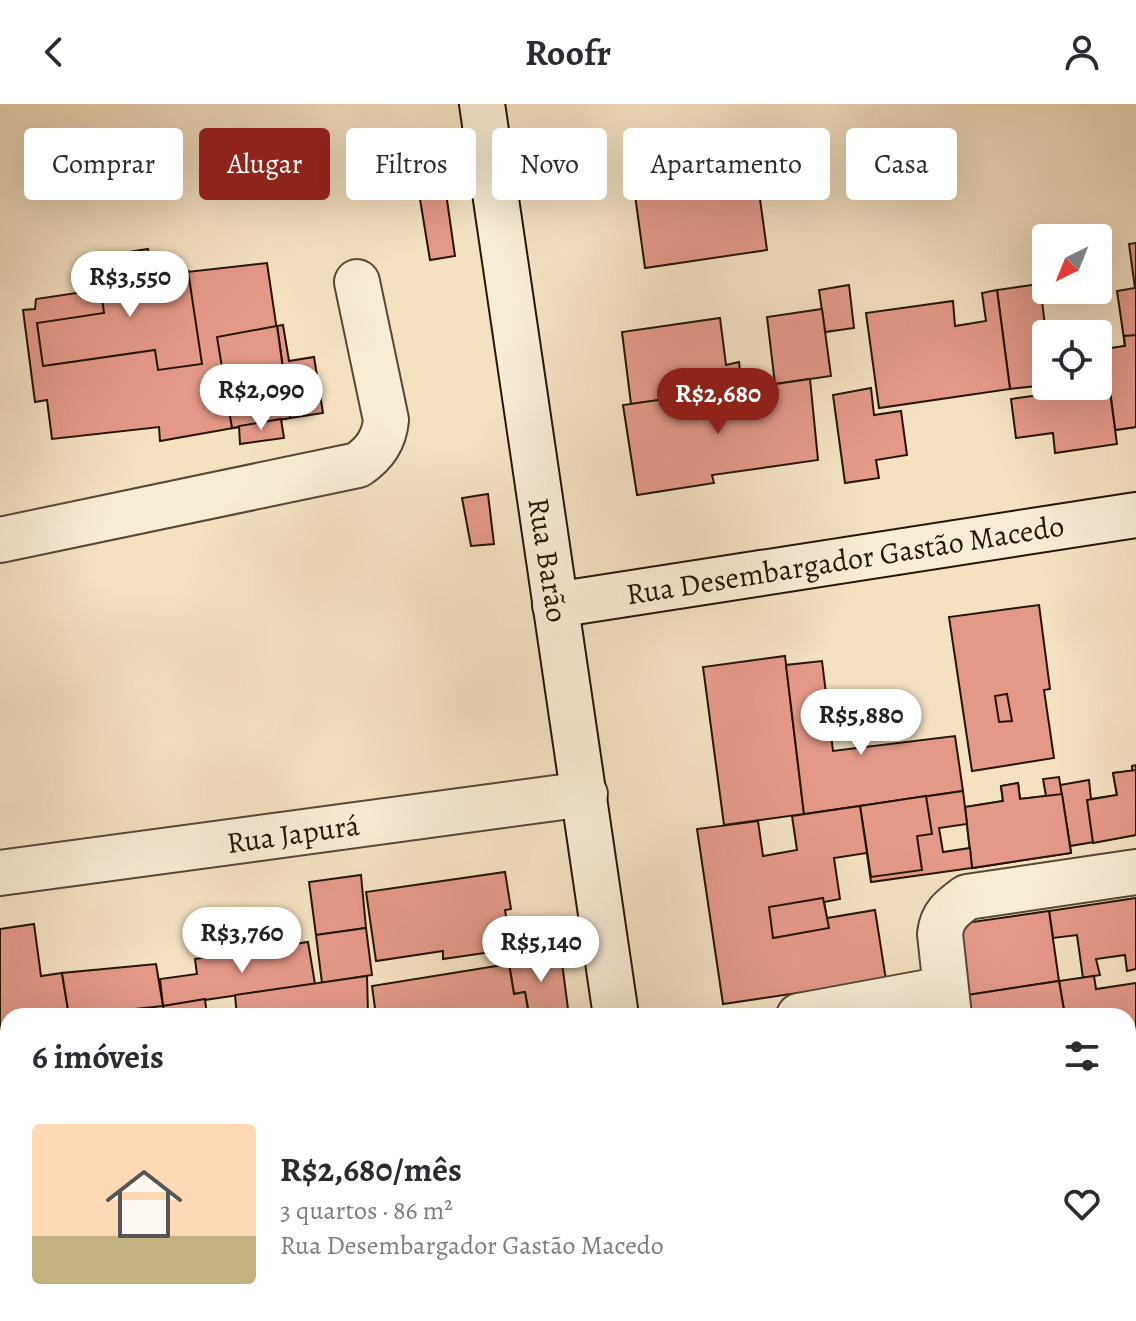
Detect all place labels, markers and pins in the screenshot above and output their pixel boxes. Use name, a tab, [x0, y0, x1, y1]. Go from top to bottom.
pin: R$3,550	[56, 251, 204, 319]
pin: R$2,090	[187, 364, 335, 432]
pin: R$2,680	[644, 368, 792, 436]
pin: R$5,880	[787, 689, 935, 757]
pin: R$3,760	[168, 907, 316, 975]
pin: R$5,140	[467, 916, 615, 984]

